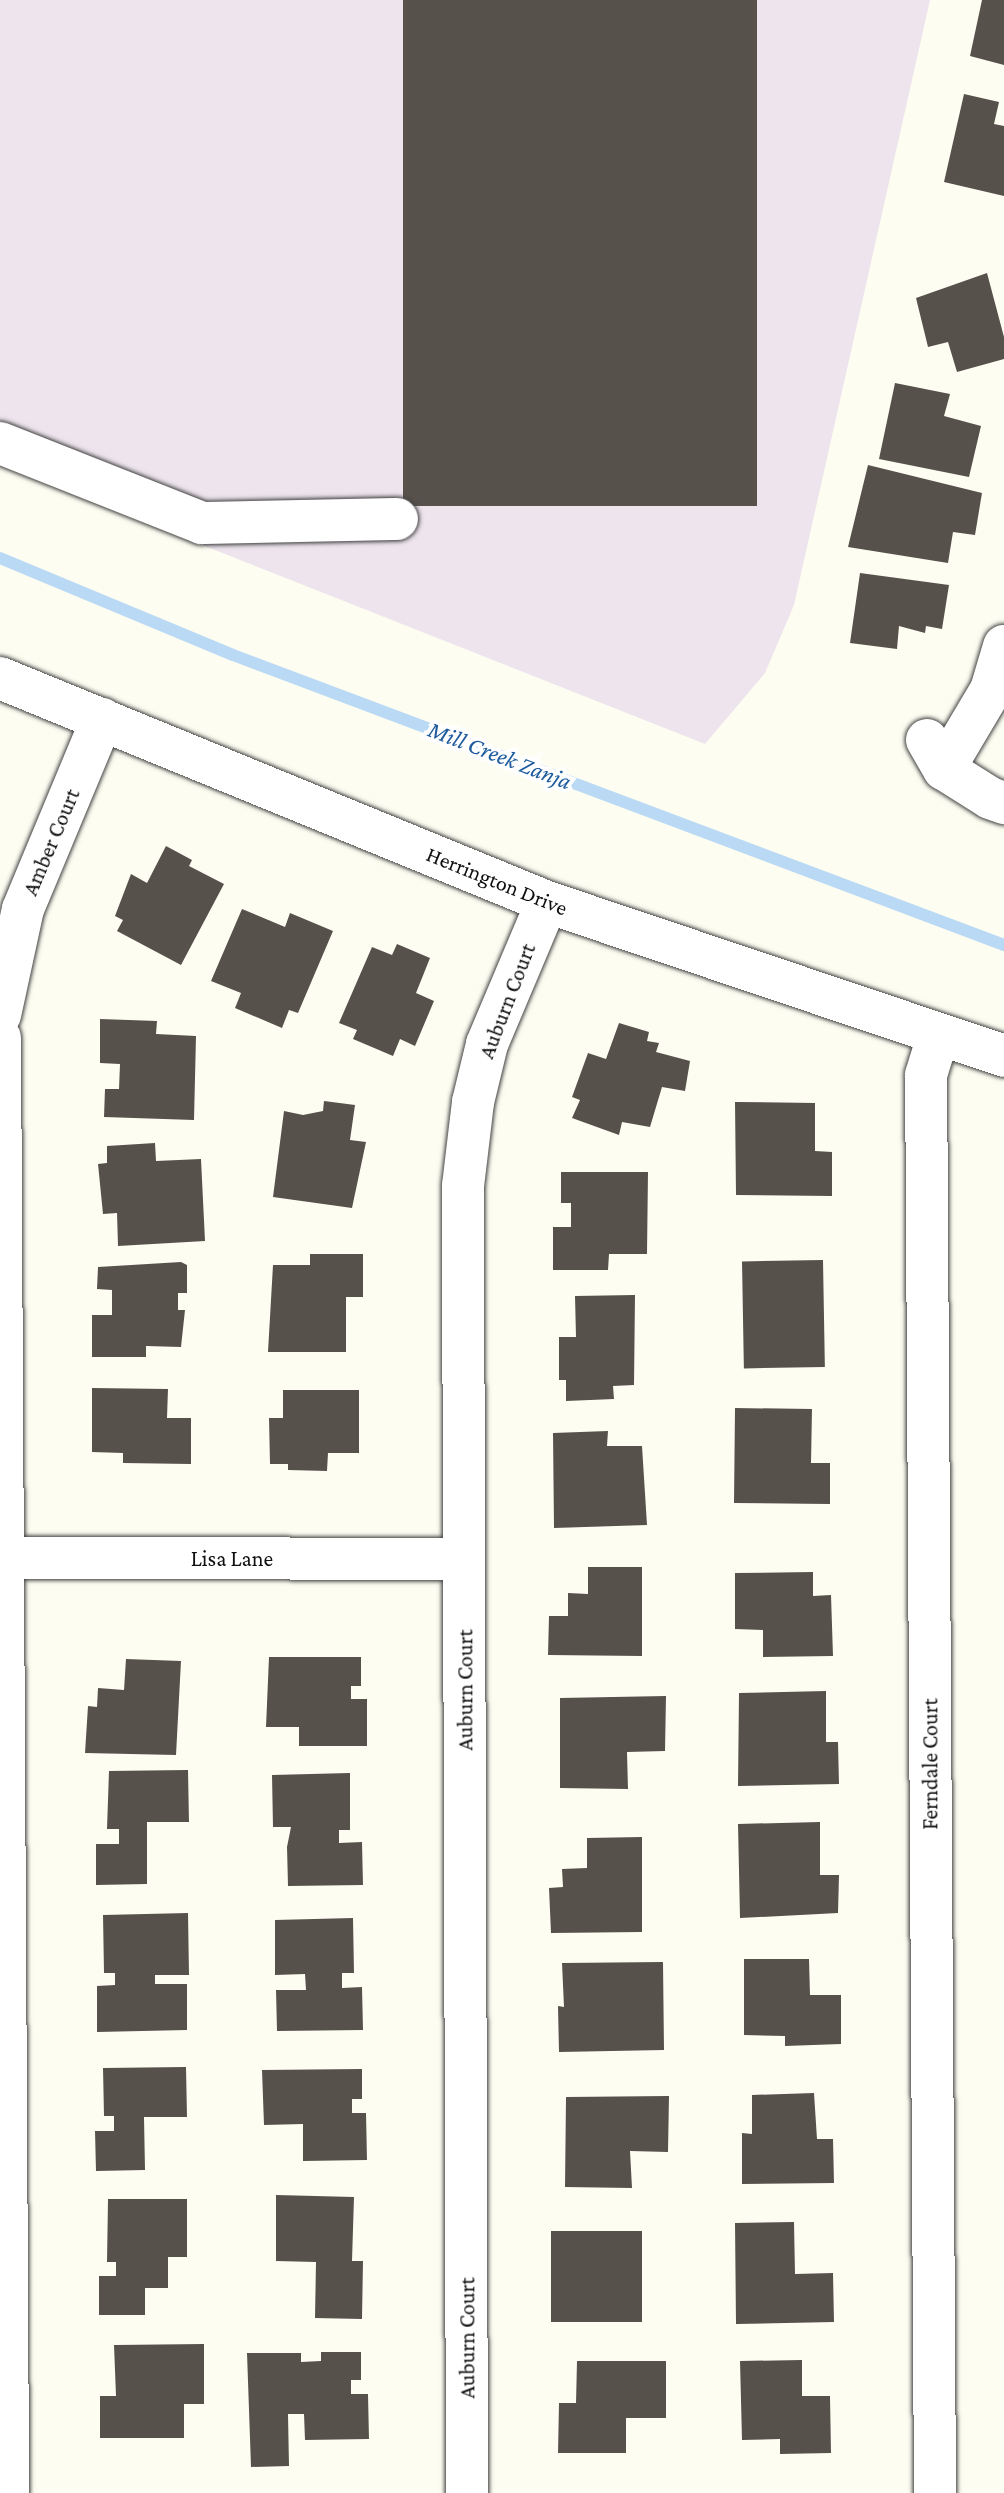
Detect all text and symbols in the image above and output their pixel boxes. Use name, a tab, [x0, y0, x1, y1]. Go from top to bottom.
water label: Mill Creek Zanja	[424, 714, 576, 796]
street label: Amber Court	[17, 785, 85, 899]
street label: Herrington Drive	[423, 841, 571, 921]
street label: Auburn Court	[473, 940, 541, 1062]
street label: Lisa Lane	[191, 1546, 273, 1572]
street label: Auburn Court	[452, 1629, 478, 1751]
street label: Ferndale Court	[917, 1698, 943, 1830]
street label: Auburn Court	[454, 2277, 480, 2399]

